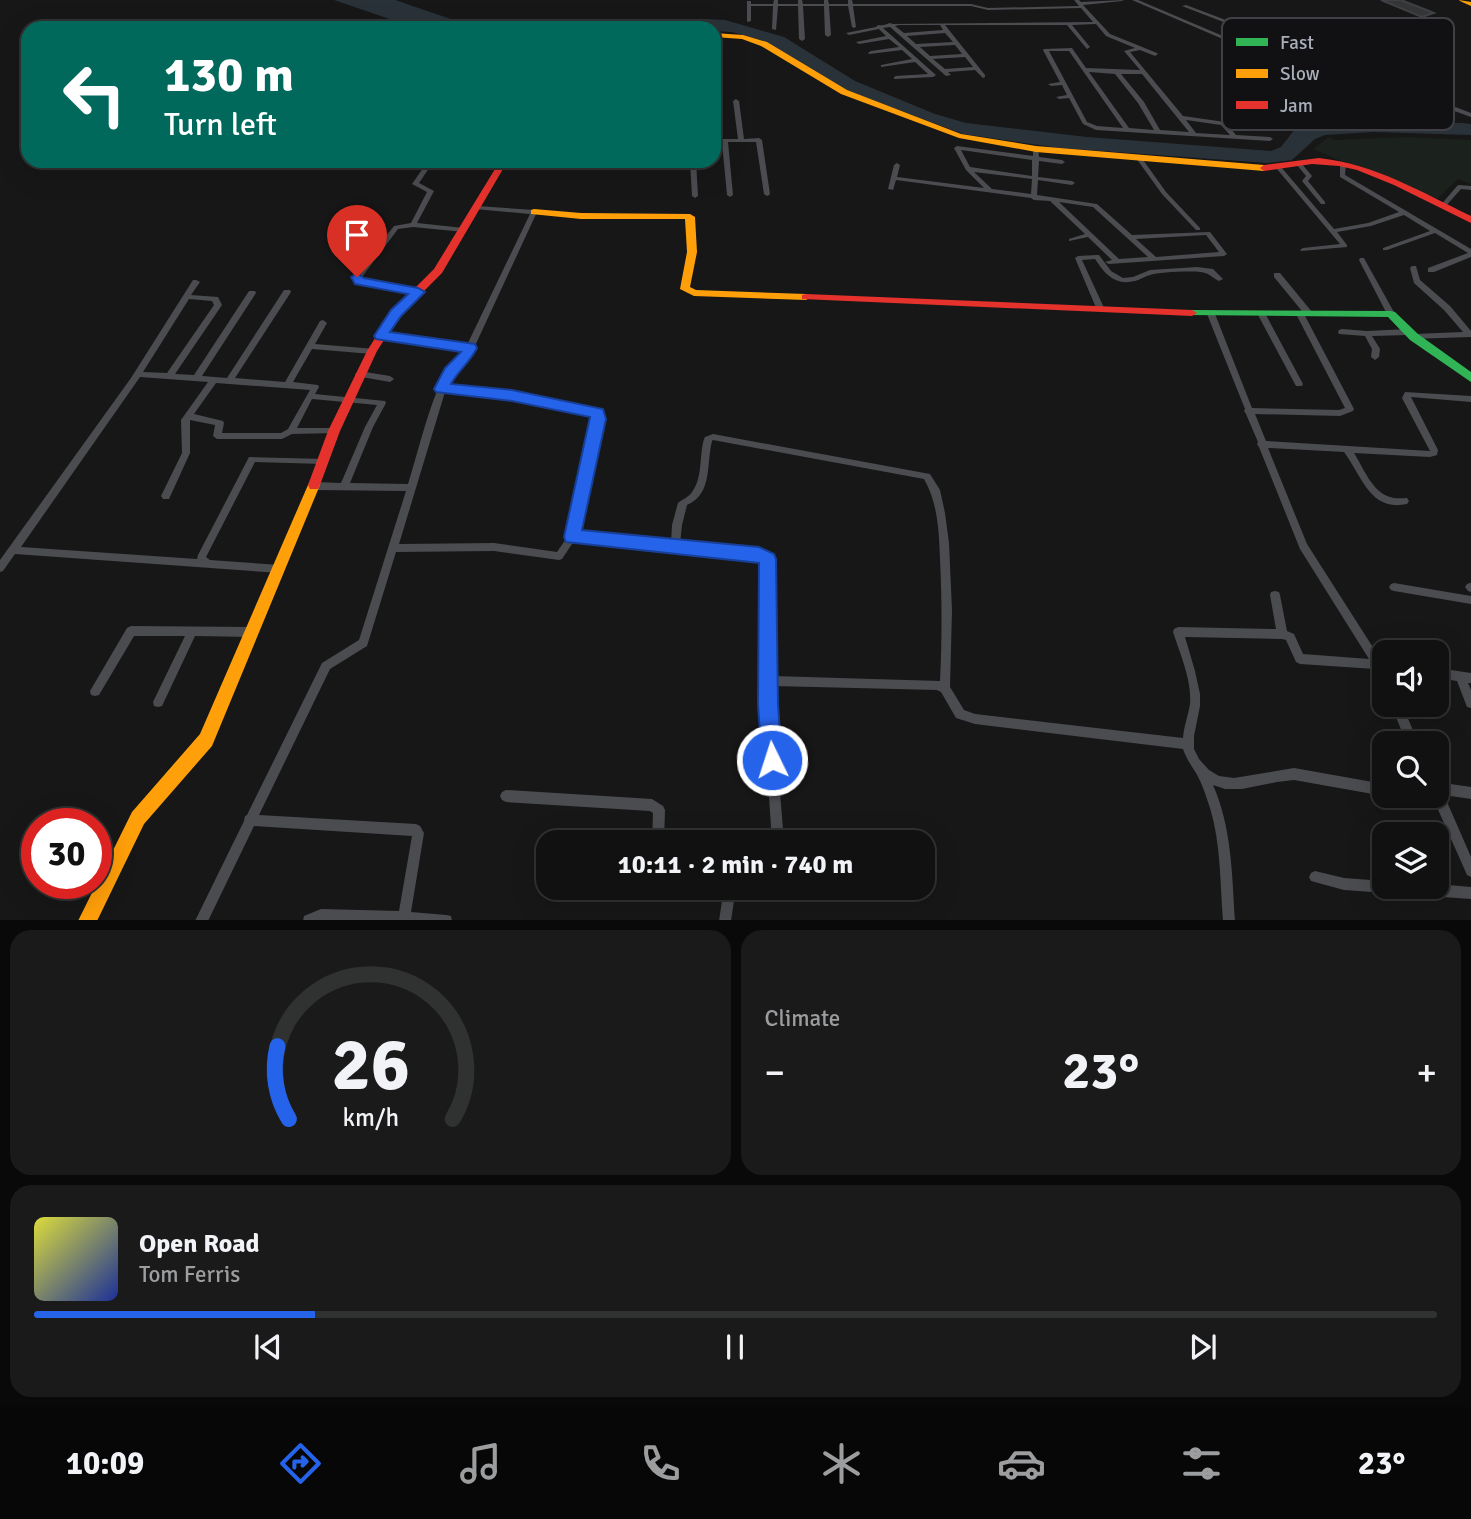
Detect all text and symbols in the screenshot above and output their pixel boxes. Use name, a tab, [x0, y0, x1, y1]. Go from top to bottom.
legend	[1222, 18, 1454, 130]
text: Fast	[1280, 31, 1314, 55]
text: 130 m	[164, 45, 294, 105]
icon: left	[49, 49, 140, 140]
text: Slow	[1280, 62, 1320, 86]
text: Jam	[1280, 94, 1313, 118]
text: Turn left	[164, 105, 277, 144]
pin	[327, 205, 387, 277]
icon: arrive	[338, 216, 376, 254]
map controls	[1372, 640, 1449, 899]
button: sound	[1372, 640, 1449, 717]
position arrow	[735, 723, 809, 797]
button: search	[1372, 731, 1449, 808]
speed limit sign: 30	[21, 808, 112, 899]
button: layers	[1372, 822, 1449, 899]
text: 10:11 · 2 min · 740 m	[618, 849, 853, 881]
text: Climate	[765, 1004, 840, 1033]
text: 26	[331, 1021, 410, 1110]
text: 23°	[1062, 1039, 1139, 1103]
text: −	[765, 1049, 785, 1096]
text: +	[1416, 1049, 1437, 1096]
text: km/h	[342, 1101, 399, 1132]
text: Open Road	[139, 1228, 260, 1260]
text: Tom Ferris	[139, 1260, 240, 1289]
icon: previous	[249, 1328, 287, 1366]
icon: pause	[716, 1328, 754, 1366]
icon: next	[1184, 1328, 1222, 1366]
icon: directions	[276, 1439, 325, 1488]
icon: music	[456, 1439, 505, 1488]
icon: phone	[636, 1439, 685, 1488]
icon: climate	[817, 1439, 866, 1488]
icon: car	[997, 1439, 1046, 1488]
icon: filters	[1177, 1439, 1226, 1488]
text: 10:09	[66, 1444, 144, 1483]
text: 23°	[1358, 1444, 1405, 1483]

